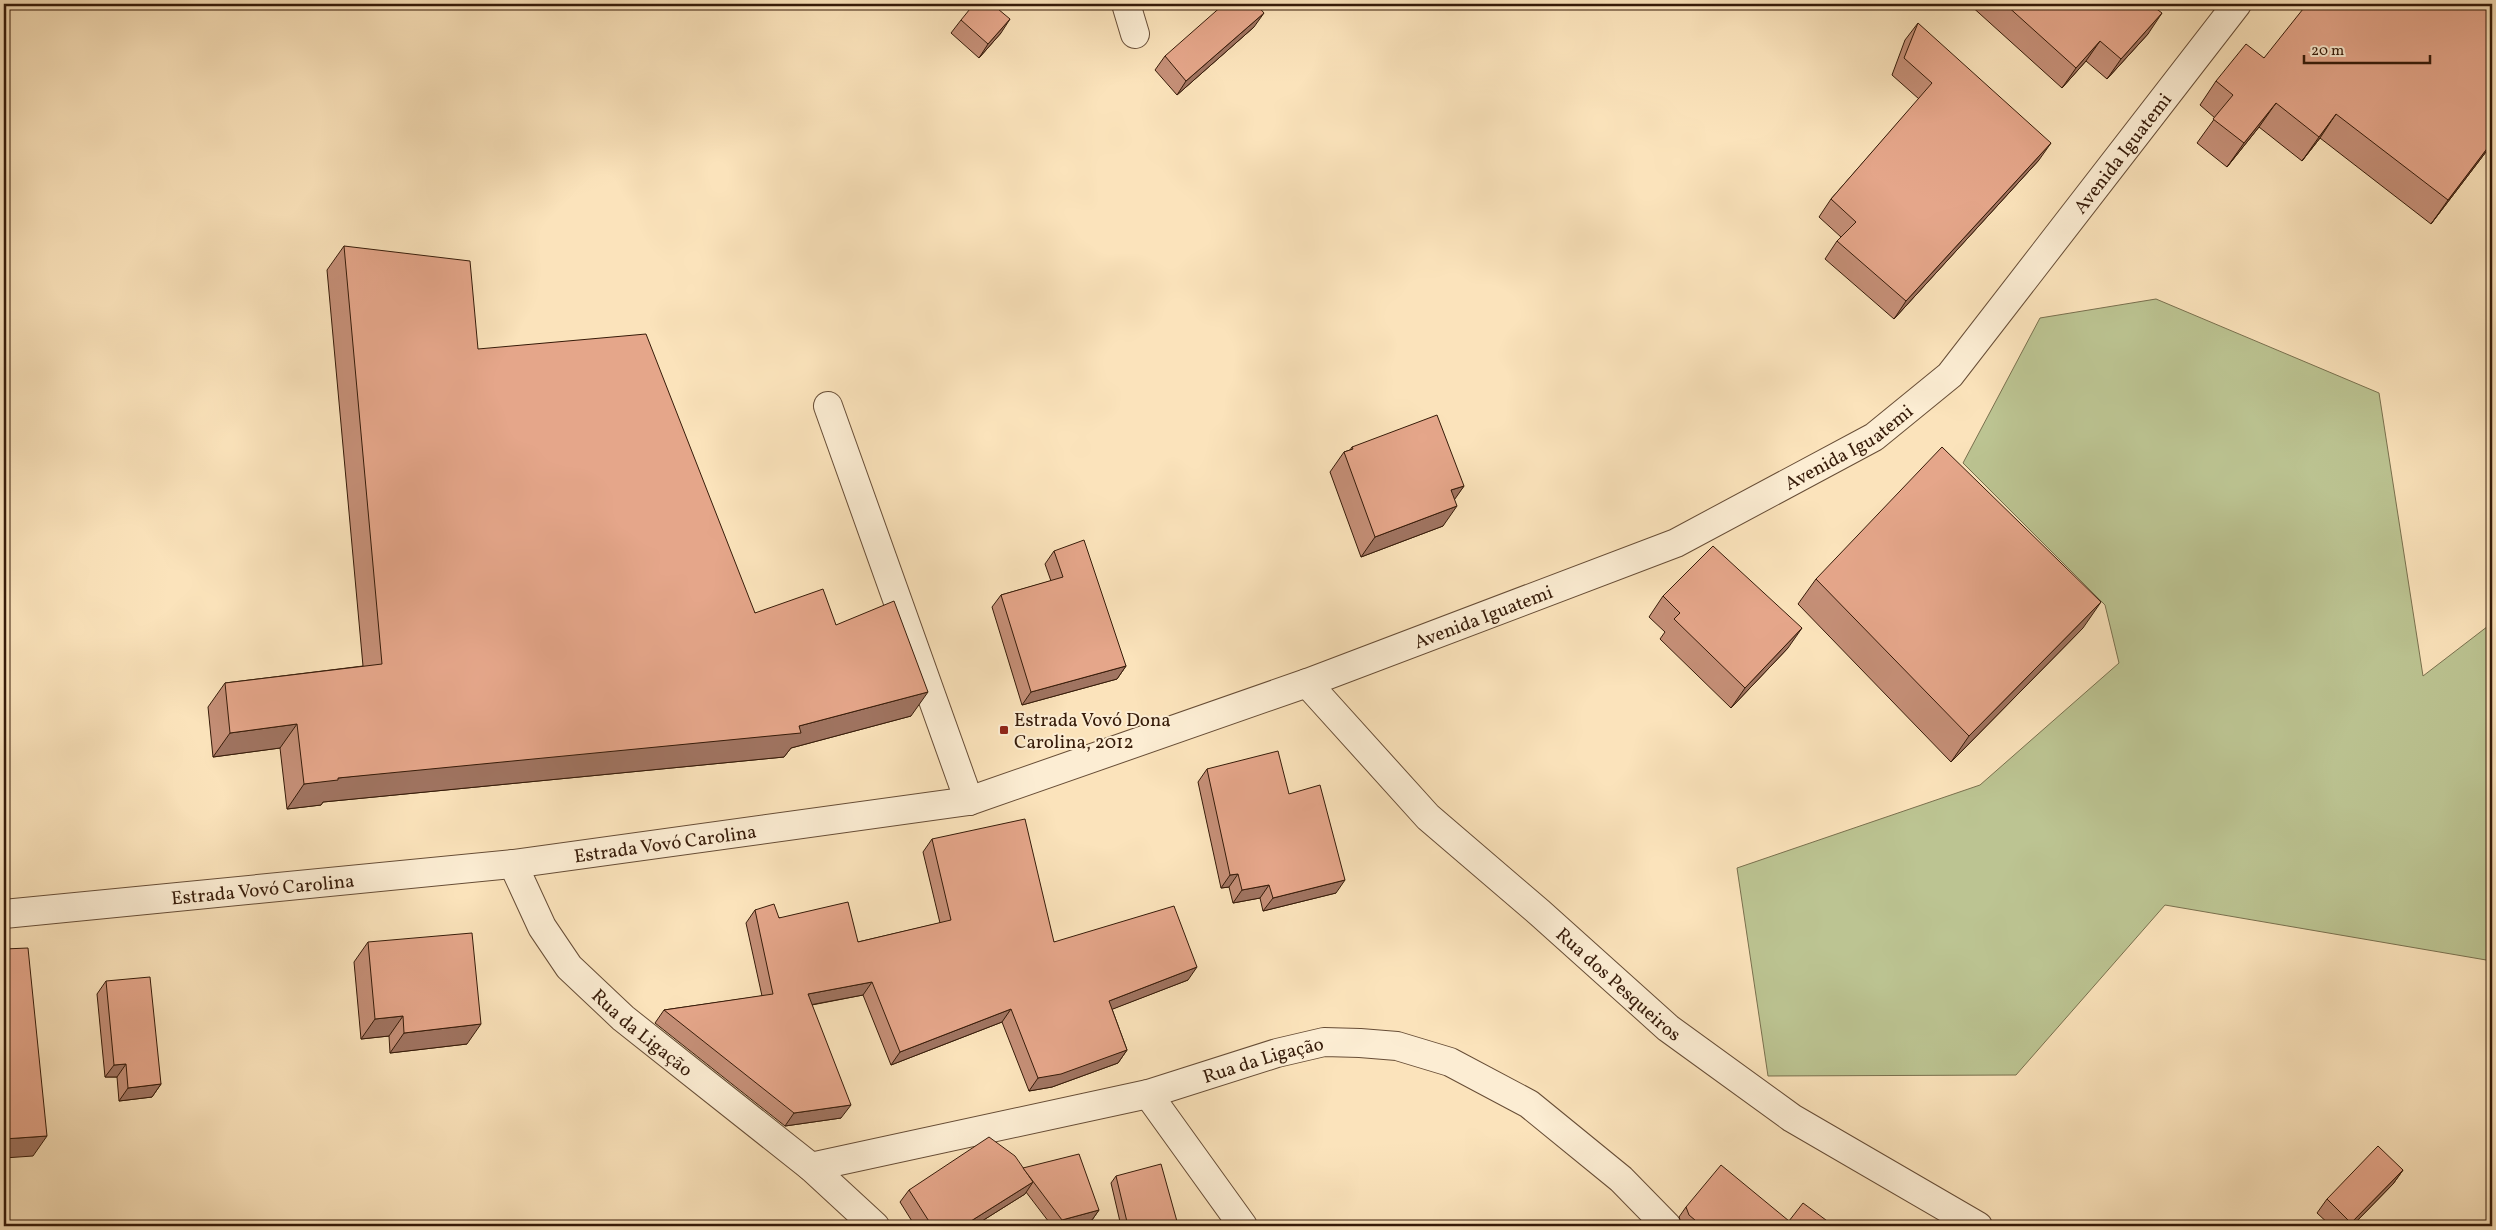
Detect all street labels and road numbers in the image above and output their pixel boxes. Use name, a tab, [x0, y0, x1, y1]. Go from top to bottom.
street label: Avenida Iguatemi	[2068, 88, 2179, 220]
street label: Avenida Iguatemi	[1780, 399, 1920, 498]
street label: Avenida Iguatemi	[1411, 580, 1557, 656]
street label: Estrada Vovó Carolina	[572, 819, 758, 870]
street label: Estrada Vovó Carolina	[170, 869, 356, 913]
street label: Rua dos Pesqueiros	[1549, 922, 1686, 1048]
street label: Rua da Ligação	[585, 984, 698, 1083]
street label: Rua da Ligação	[1200, 1032, 1326, 1091]

